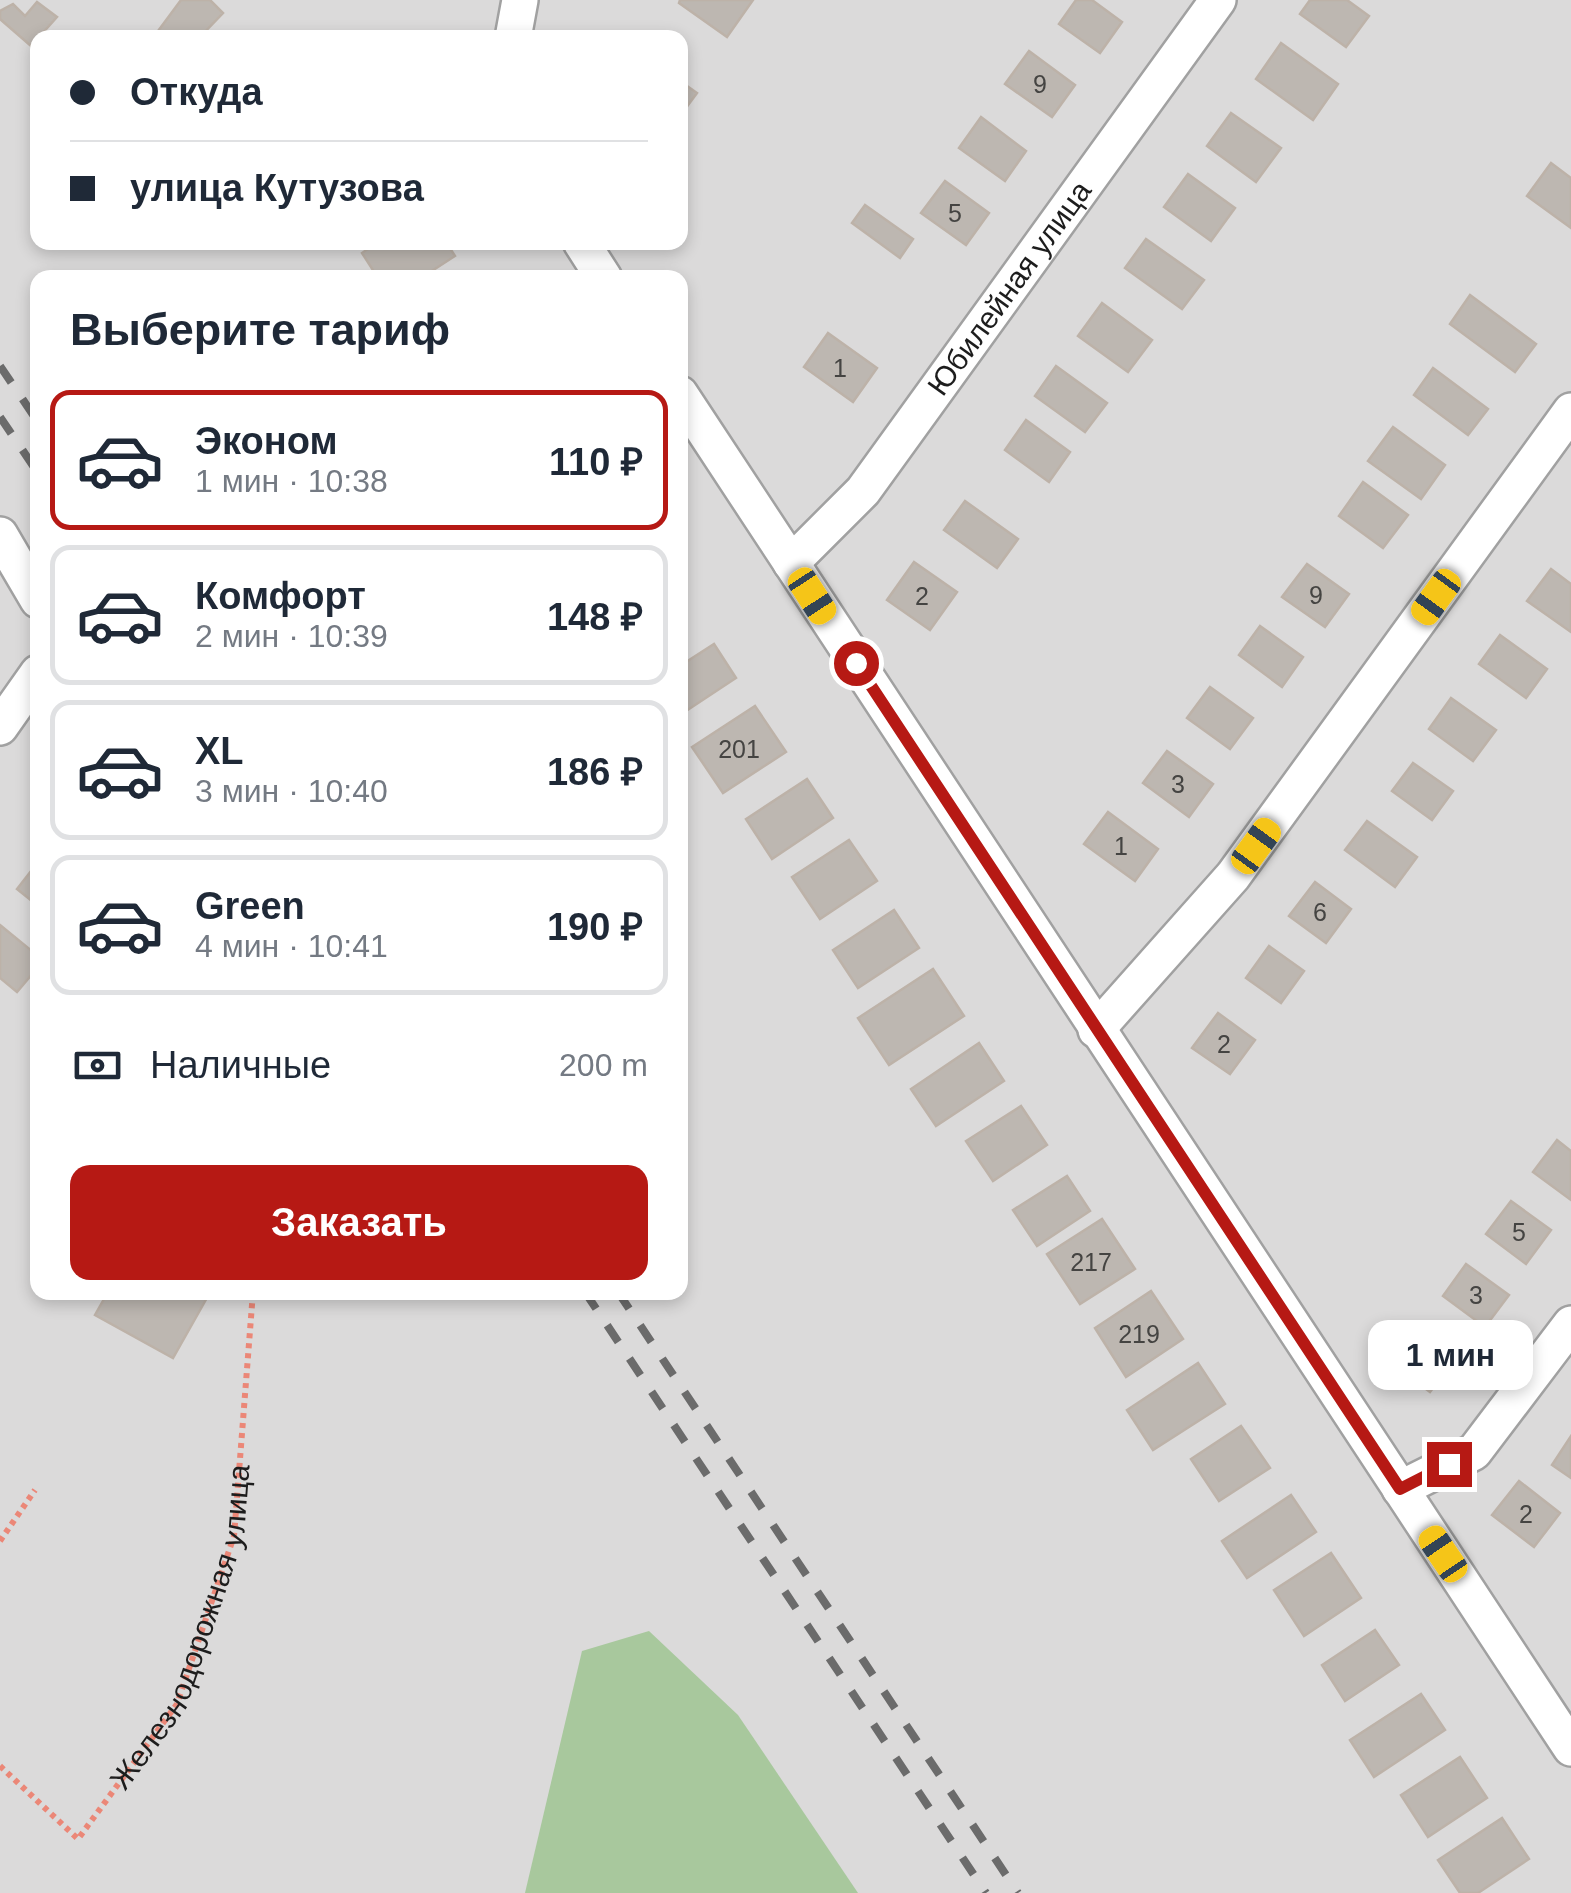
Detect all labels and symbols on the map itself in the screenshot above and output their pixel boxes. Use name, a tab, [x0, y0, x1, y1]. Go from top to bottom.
house number: 9	[1033, 70, 1047, 98]
street label: Юбилейная улица	[921, 174, 1098, 401]
house number: 5	[948, 199, 962, 227]
house number: 1	[833, 354, 847, 382]
car	[783, 563, 841, 629]
car	[1406, 564, 1466, 630]
house number: 9	[1309, 581, 1323, 609]
house number: 2	[915, 582, 929, 610]
route start	[834, 641, 879, 686]
house number: 201	[718, 735, 760, 763]
house number: 3	[1171, 770, 1185, 798]
car	[1226, 813, 1286, 879]
house number: 1	[1114, 832, 1128, 860]
house number: 6	[1313, 898, 1327, 926]
house number: 2	[1217, 1030, 1231, 1058]
house number: 5	[1512, 1218, 1526, 1246]
house number: 217	[1070, 1248, 1112, 1276]
house number: 3	[1469, 1281, 1483, 1309]
callout: 1 мин	[1366, 1319, 1532, 1389]
house number: 219	[1118, 1320, 1160, 1348]
route end	[1427, 1442, 1472, 1487]
street label: Железнодорожная улица	[103, 1463, 256, 1795]
house number: 2	[1519, 1500, 1533, 1528]
car	[1414, 1521, 1472, 1587]

